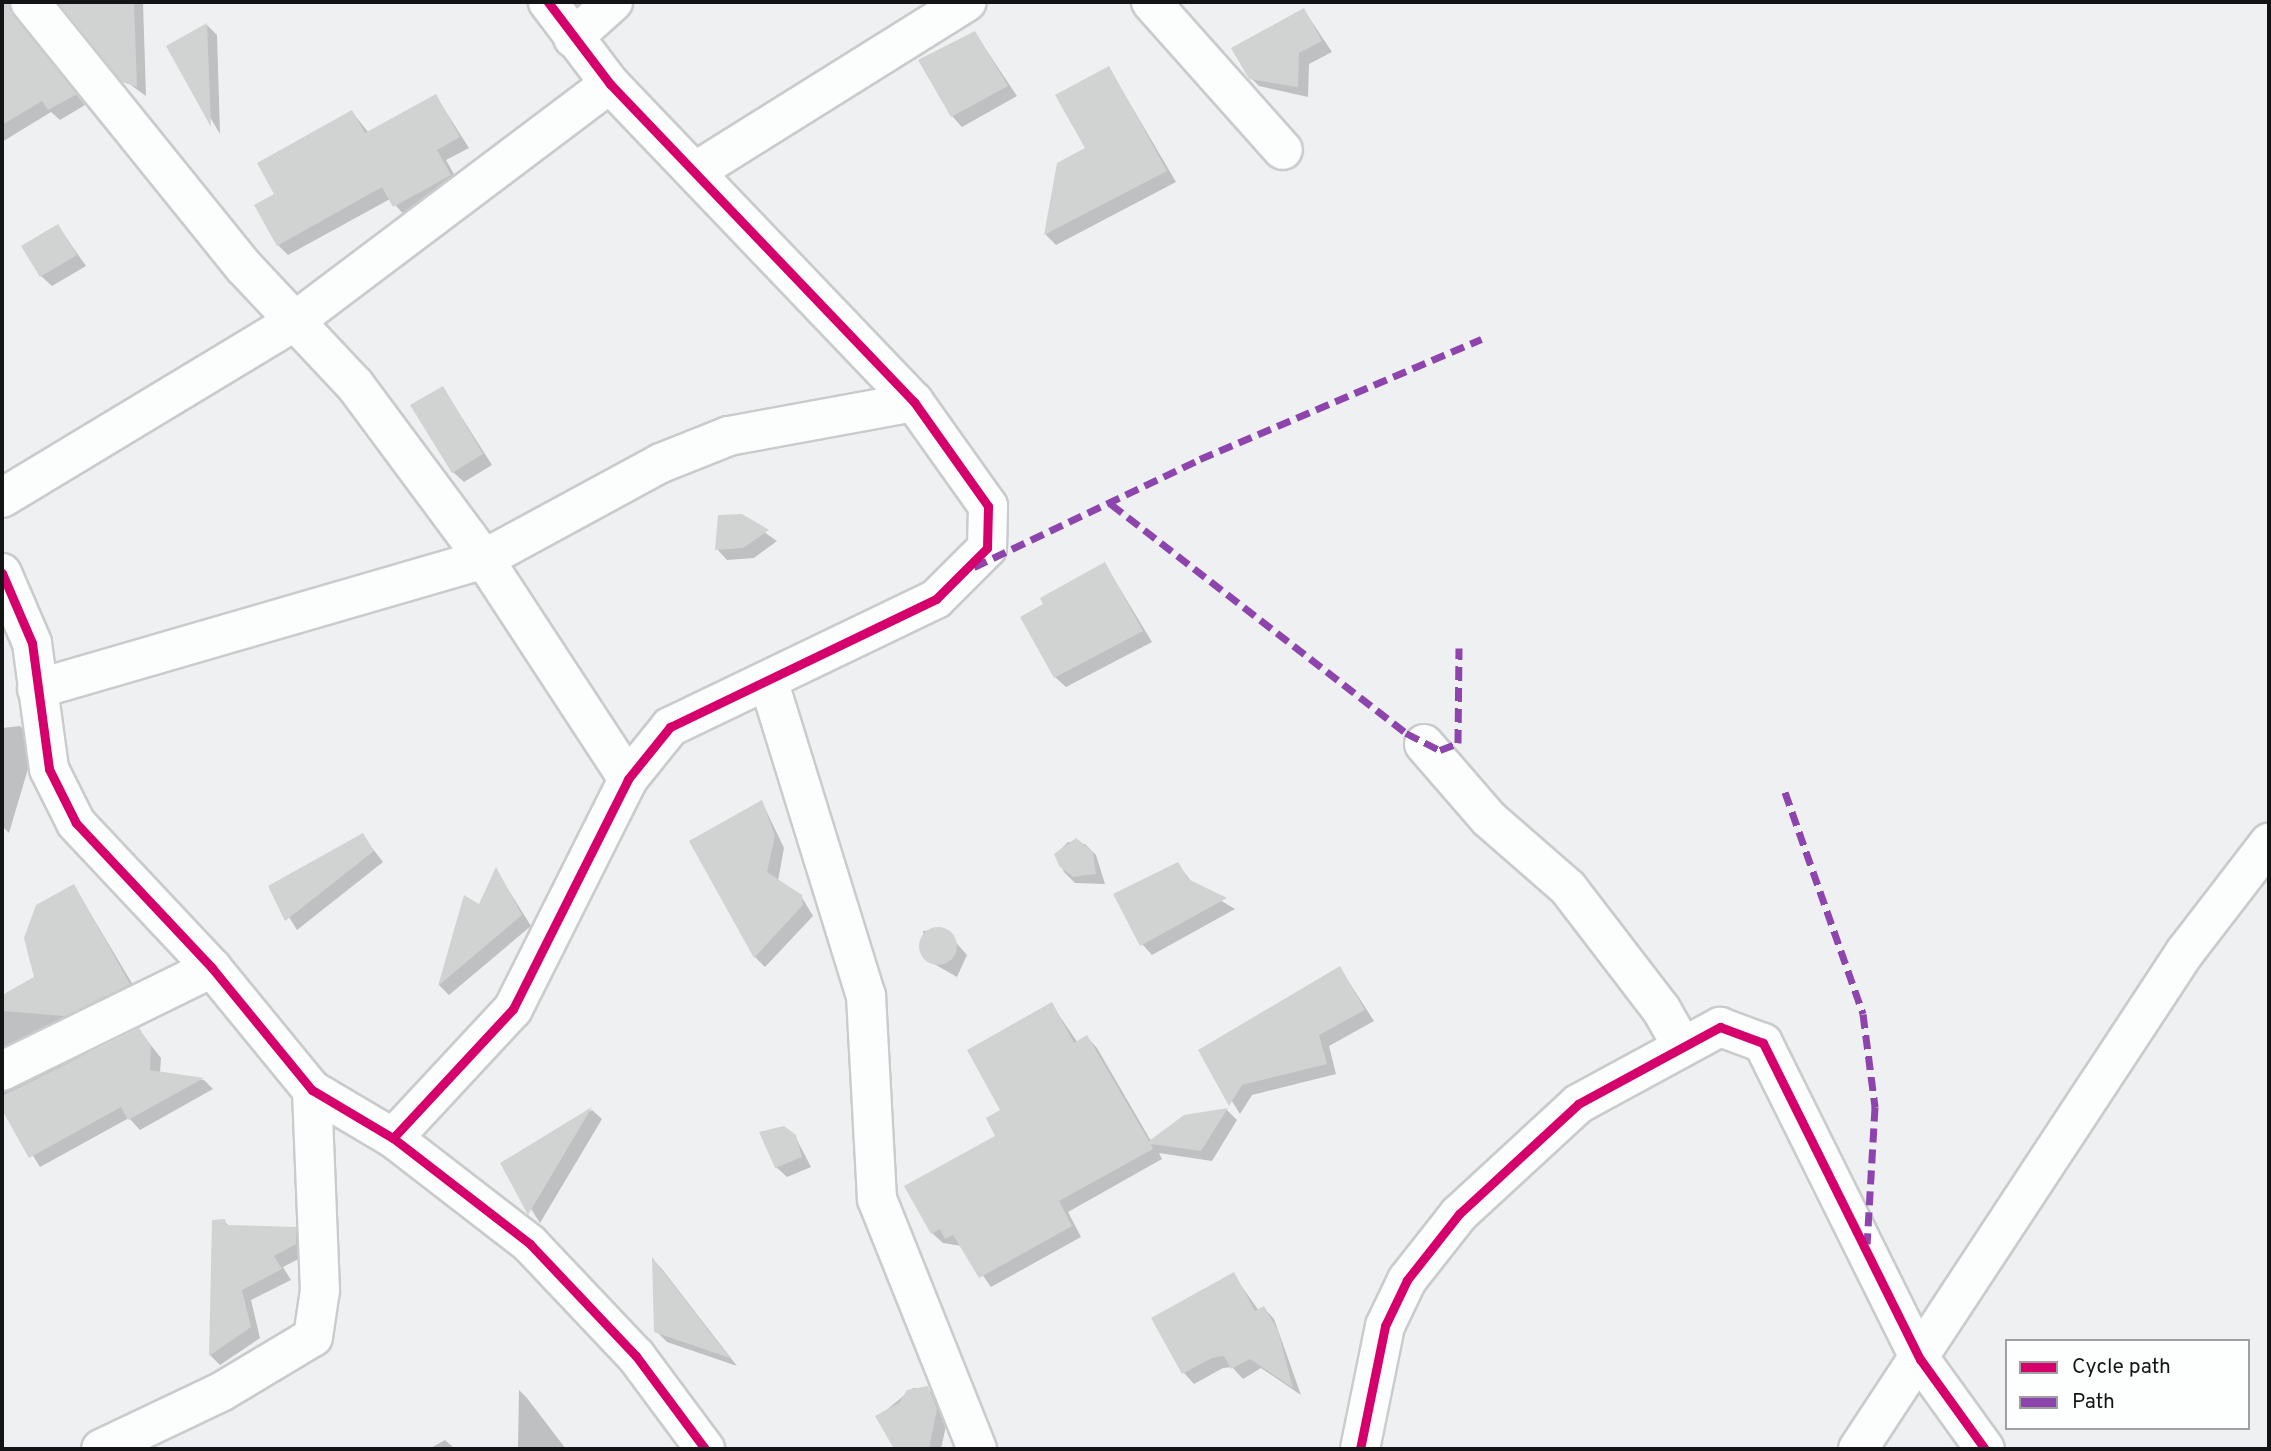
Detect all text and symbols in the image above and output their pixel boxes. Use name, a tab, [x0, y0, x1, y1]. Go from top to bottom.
legend	[2005, 1339, 2250, 1430]
text: Cycle path	[2072, 1354, 2171, 1381]
text: Path	[2072, 1389, 2115, 1416]

